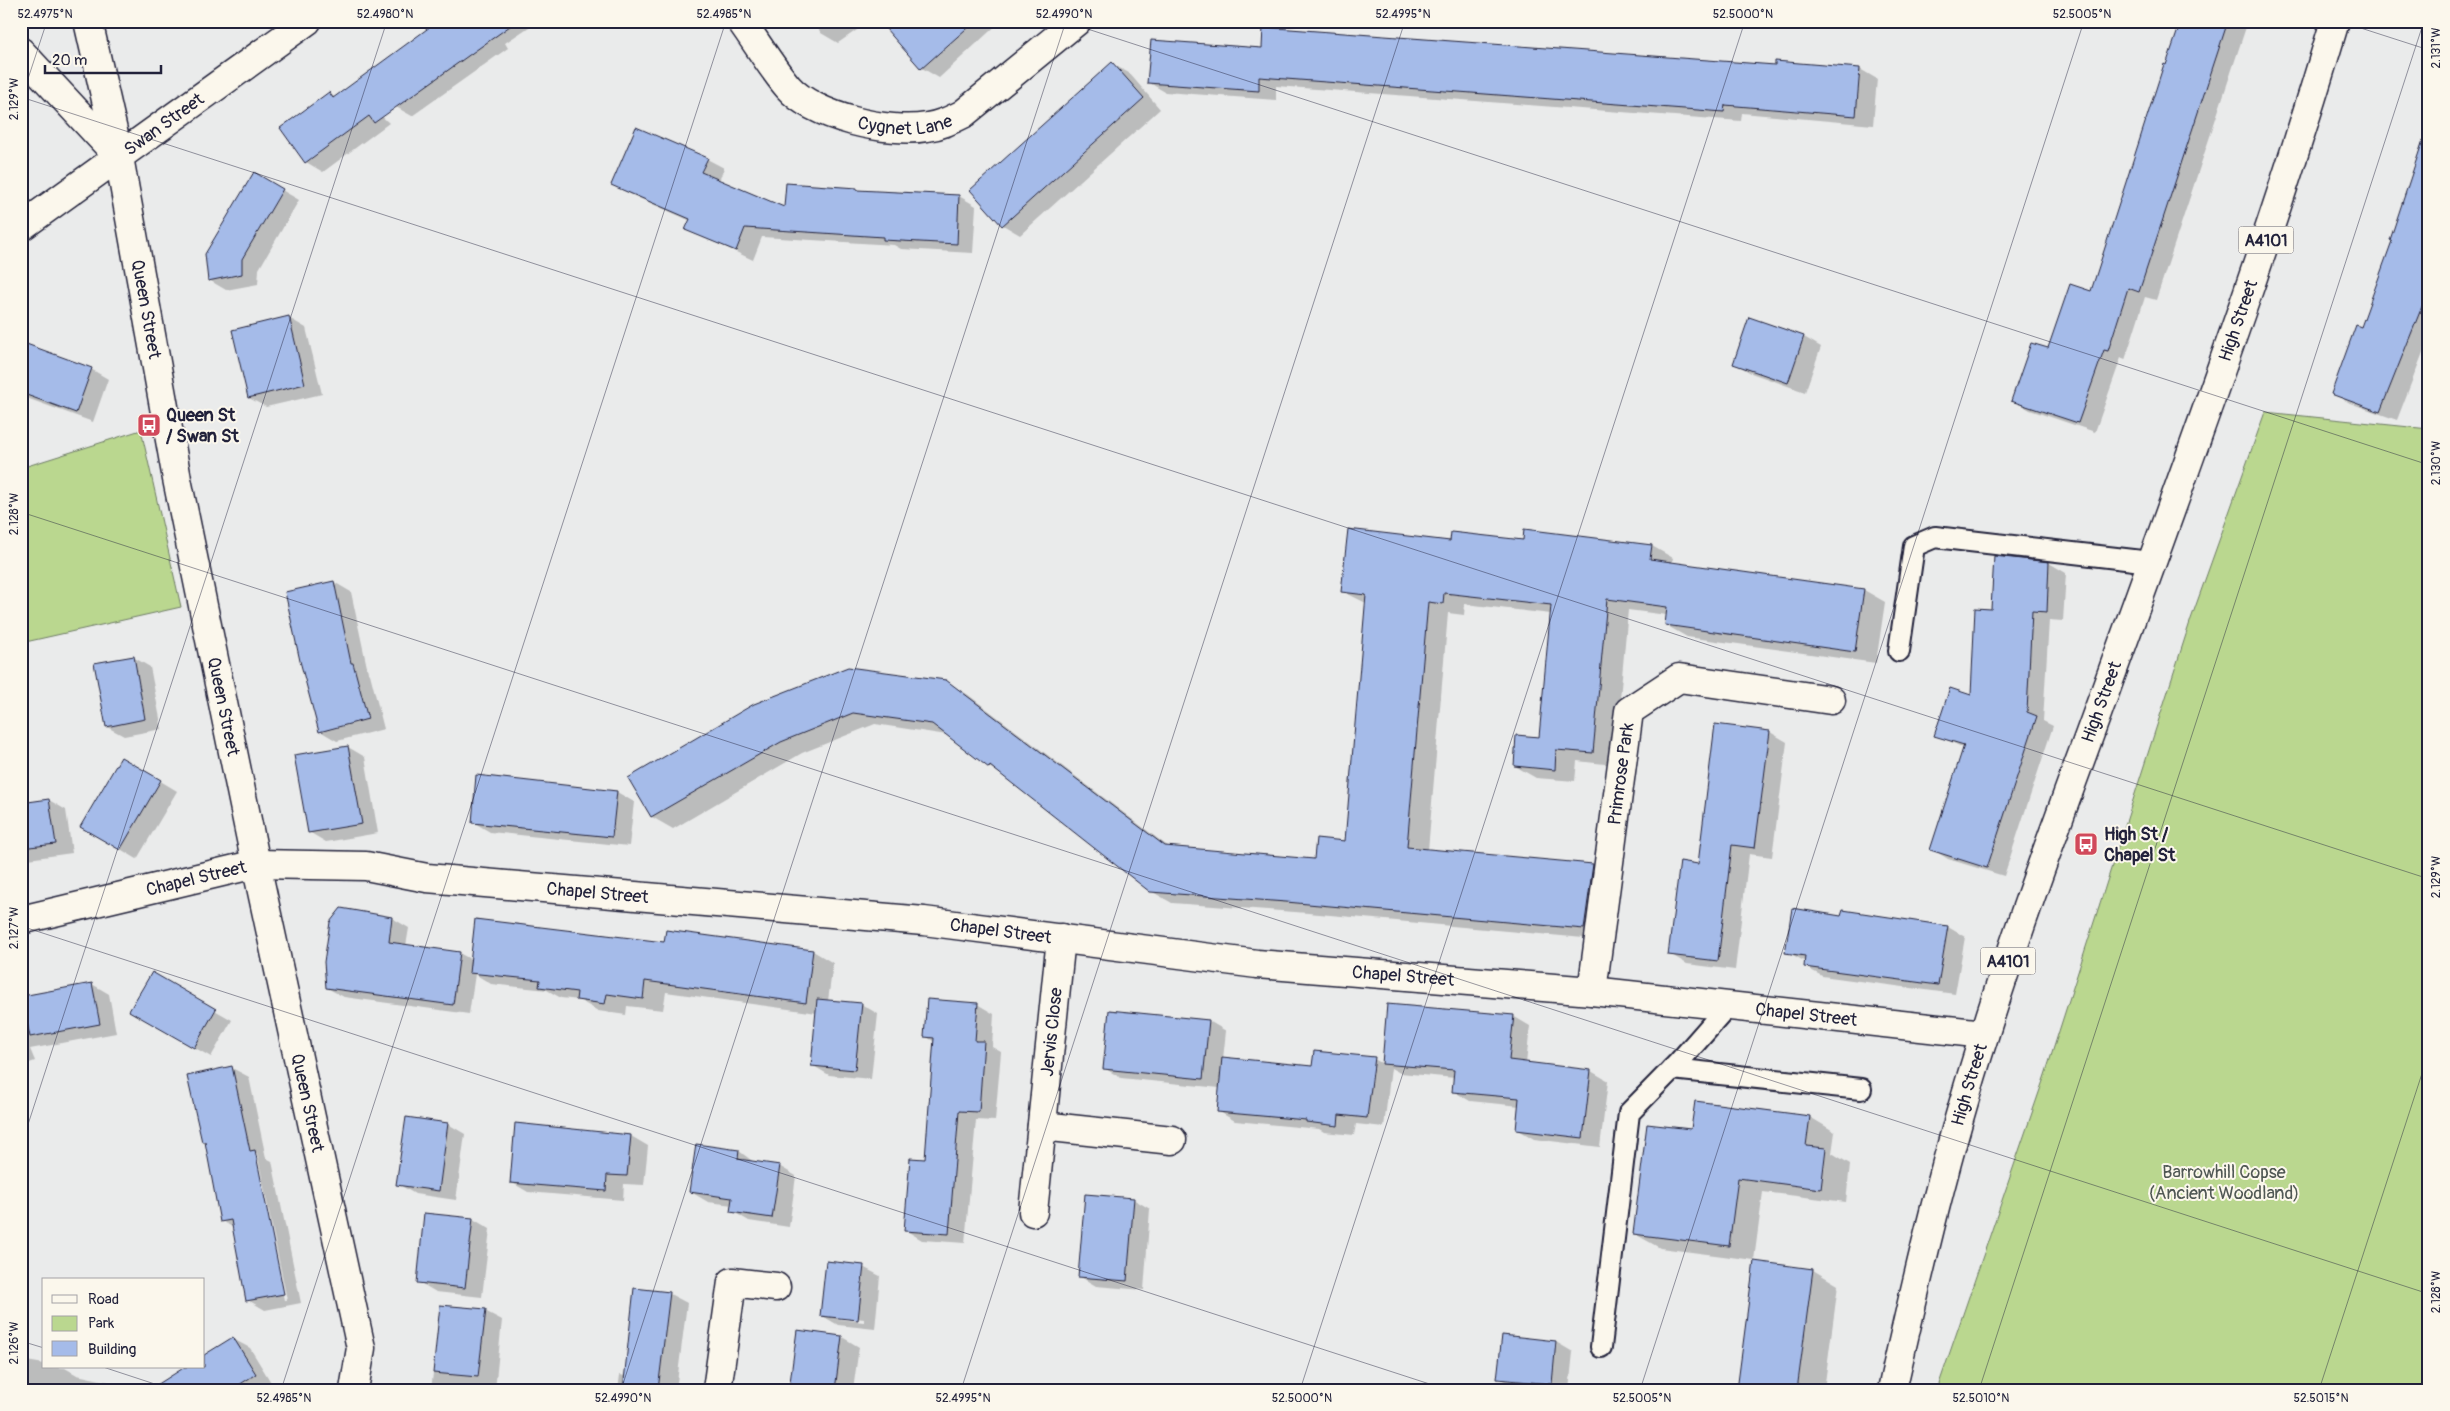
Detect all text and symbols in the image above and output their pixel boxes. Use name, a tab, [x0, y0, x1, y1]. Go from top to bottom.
text: 52.4975°N	[17, 7, 73, 22]
text: 52.4980°N	[357, 7, 413, 22]
text: 52.4985°N	[697, 7, 751, 22]
text: 52.4990°N	[1036, 7, 1092, 22]
text: 52.4995°N	[1375, 7, 1431, 22]
text: 52.5000°N	[1713, 7, 1773, 22]
text: 52.5005°N	[2053, 7, 2111, 22]
text: 2.131°W	[2429, 28, 2444, 68]
scale bar	[45, 42, 161, 74]
text: 20 m	[52, 51, 87, 70]
text: 2.129°W	[7, 78, 22, 120]
street label: Swan Street	[119, 87, 209, 161]
street label: Cygnet Lane	[855, 109, 956, 141]
road number: A4101	[2238, 226, 2294, 254]
street label: Queen Street	[126, 258, 166, 361]
street label: High Street	[2214, 276, 2263, 365]
place label: Queen St / Swan St	[166, 404, 239, 448]
bus stop icon: Queen St / Swan St	[136, 412, 162, 438]
text: 2.130°W	[2429, 441, 2444, 485]
text: 2.128°W	[7, 493, 22, 535]
street label: Queen Street	[202, 655, 245, 759]
street label: High Street	[2076, 658, 2127, 746]
street label: Primrose Park	[1603, 721, 1639, 826]
place label: High St / Chapel St	[2104, 823, 2176, 867]
bus stop icon: High St / Chapel St	[2073, 831, 2099, 857]
street label: Chapel Street	[144, 856, 249, 902]
text: 2.129°W	[2429, 856, 2444, 898]
street label: Chapel Street	[546, 877, 650, 909]
text: 2.127°W	[7, 907, 22, 949]
street label: Chapel Street	[948, 913, 1054, 949]
road number: A4101	[1980, 948, 2036, 974]
street label: Chapel Street	[1351, 961, 1456, 992]
street label: Jervis Close	[1036, 986, 1068, 1078]
street label: Chapel Street	[1754, 998, 1859, 1032]
street label: High Street	[1946, 1040, 1993, 1129]
street label: Queen Street	[285, 1051, 329, 1155]
park label: Barrowhill Copse (Ancient Woodland)	[2149, 1161, 2299, 1205]
text: 2.128°W	[2429, 1271, 2444, 1313]
legend	[42, 1278, 205, 1368]
text: Road	[88, 1290, 119, 1309]
text: Park	[88, 1314, 115, 1333]
text: 2.126°W	[7, 1321, 22, 1365]
text: Building	[88, 1340, 136, 1359]
text: 52.4985°N	[257, 1391, 311, 1406]
text: 52.4990°N	[595, 1391, 651, 1406]
text: 52.4995°N	[935, 1391, 991, 1406]
text: 52.5000°N	[1272, 1391, 1332, 1406]
text: 52.5005°N	[1613, 1391, 1671, 1406]
text: 52.5010°N	[1953, 1391, 2009, 1406]
text: 52.5015°N	[2293, 1391, 2349, 1406]

